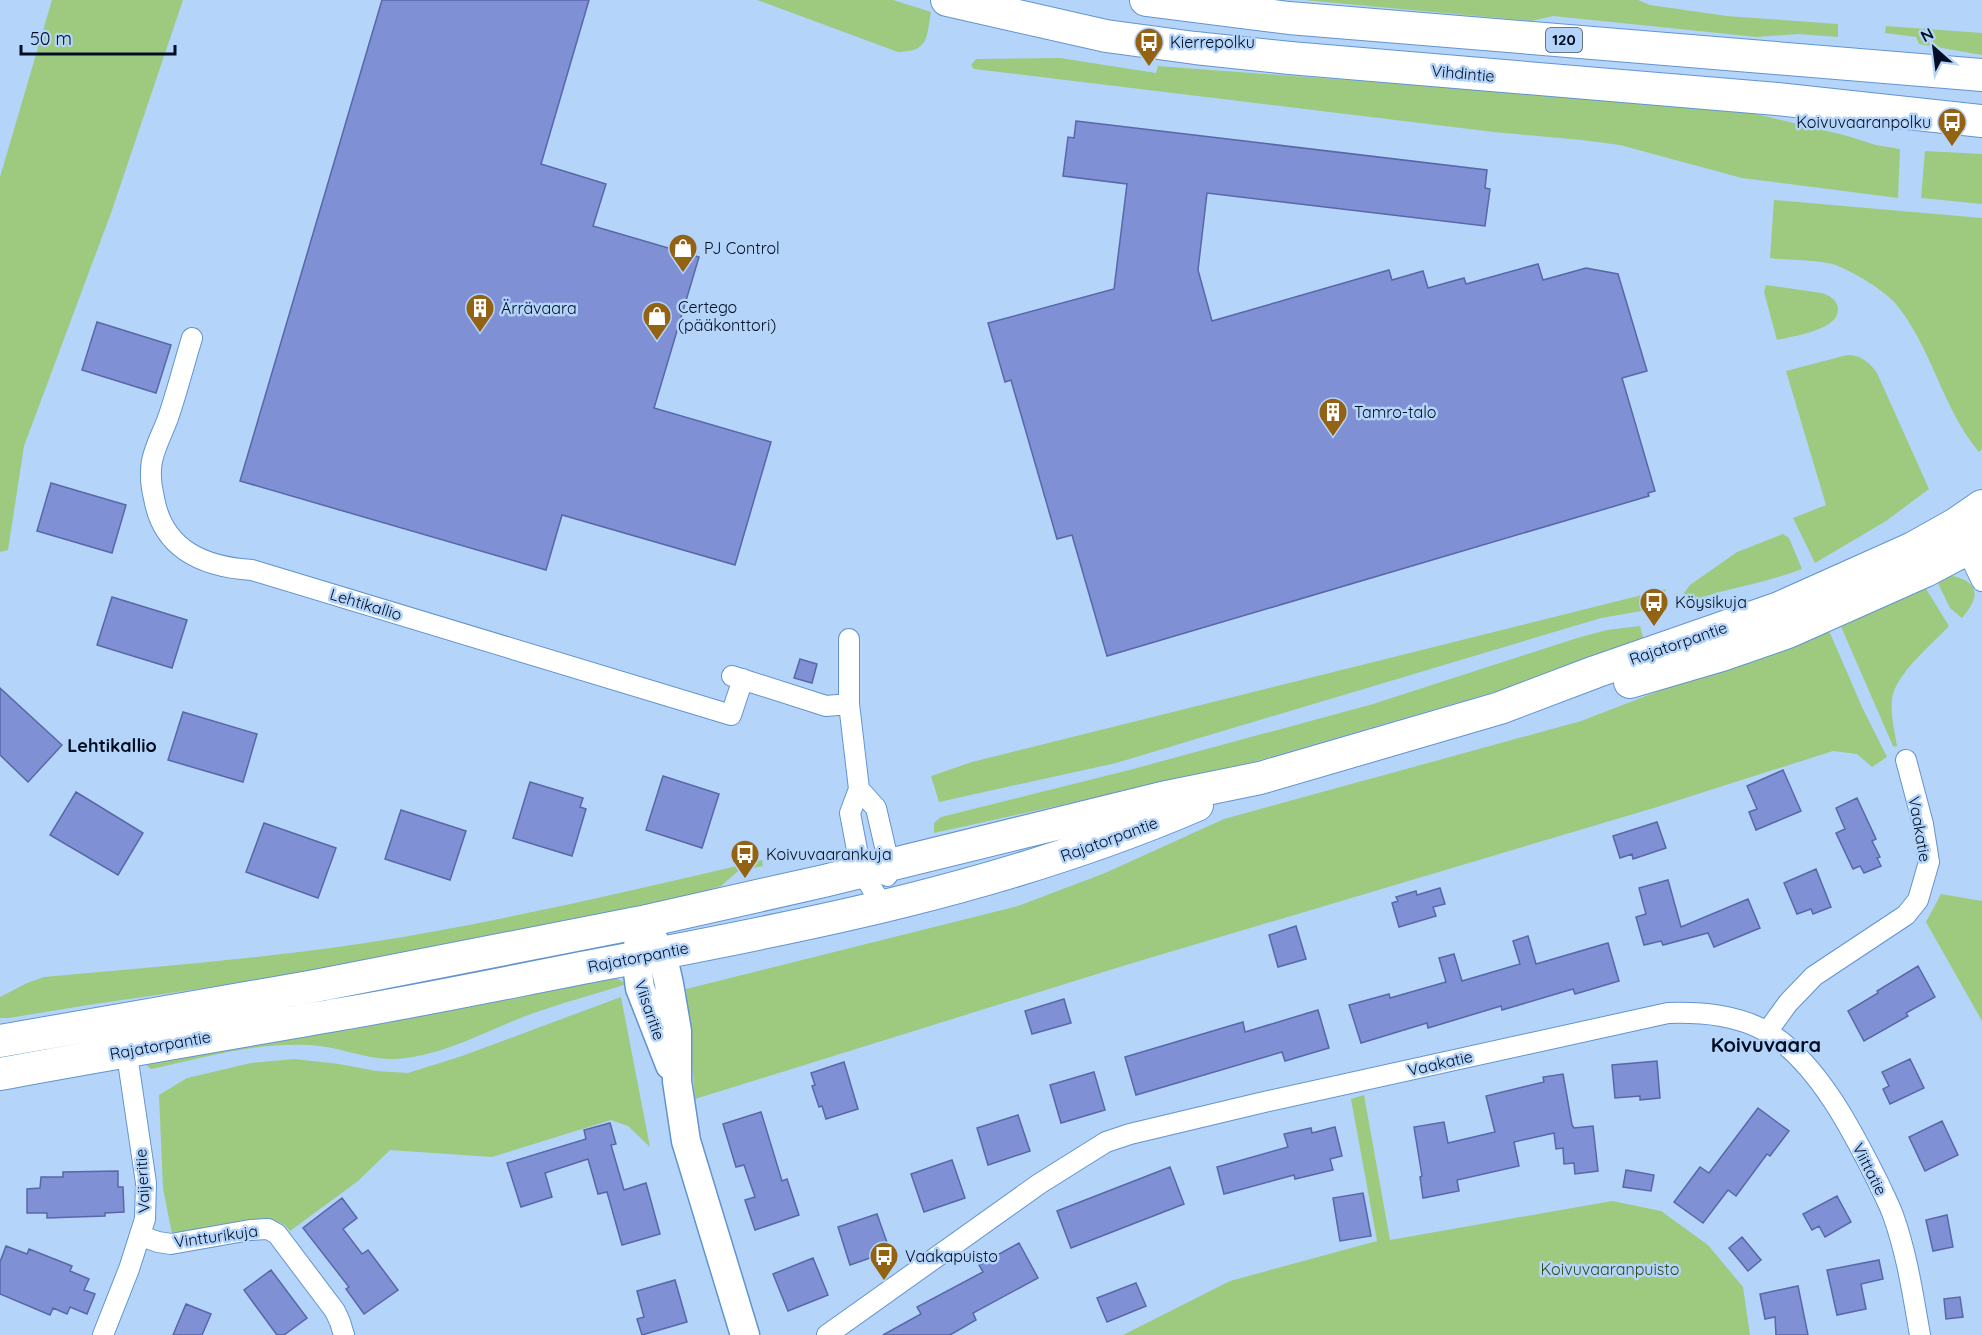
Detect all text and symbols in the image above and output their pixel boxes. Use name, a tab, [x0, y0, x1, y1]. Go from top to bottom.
scale bar	[21, 18, 176, 56]
north arrow	[1904, 18, 1964, 78]
text: N	[1917, 23, 1937, 46]
bus stop icon: Kierrepolku	[1133, 26, 1165, 68]
text: 50 m	[30, 27, 72, 50]
road number: 120	[1546, 28, 1582, 52]
place label: Kierrepolku	[1170, 32, 1255, 52]
street label: Vihdintie	[1431, 60, 1495, 86]
bus stop icon: Koivuvaaranpolku	[1936, 106, 1968, 148]
place label: Koivuvaaranpolku	[1796, 112, 1931, 132]
shop icon: PJ Control	[667, 232, 699, 274]
place label: PJ Control	[704, 238, 780, 258]
building icon: Ärrävaara	[464, 292, 496, 334]
place label: Certego (pääkonttori)	[678, 297, 776, 335]
place label: Ärrävaara	[501, 298, 577, 318]
shop icon: Certego (pääkonttori)	[641, 300, 673, 342]
building icon: Tamro-talo	[1317, 396, 1349, 438]
place label: Tamro-talo	[1354, 402, 1436, 422]
street label: Lehtikallio	[328, 584, 404, 624]
bus stop icon: Köysikuja	[1638, 586, 1670, 628]
place label: Köysikuja	[1675, 592, 1747, 612]
street label: Rajatorpantie	[1626, 617, 1730, 669]
district label: Lehtikallio	[67, 734, 157, 757]
street label: Vaakatie	[1904, 795, 1936, 863]
street label: Rajatorpantie	[1058, 812, 1160, 866]
bus stop icon: Koivuvaarankuja	[729, 838, 761, 880]
place label: Koivuvaarankuja	[766, 844, 892, 864]
street label: Rajatorpantie	[586, 937, 690, 977]
street label: Viisaritie	[630, 977, 670, 1043]
street label: Rajatorpantie	[108, 1026, 212, 1064]
district label: Koivuvaara	[1711, 1032, 1821, 1057]
street label: Vaakatie	[1406, 1046, 1474, 1080]
street label: Viittatie	[1848, 1140, 1892, 1198]
street label: Vaijeritie	[130, 1148, 154, 1214]
street label: Vintturikuja	[173, 1220, 259, 1252]
bus stop icon: Vaakapuisto	[868, 1240, 900, 1282]
place label: Vaakapuisto	[905, 1246, 998, 1266]
park label: Koivuvaaranpuisto	[1541, 1259, 1679, 1279]

